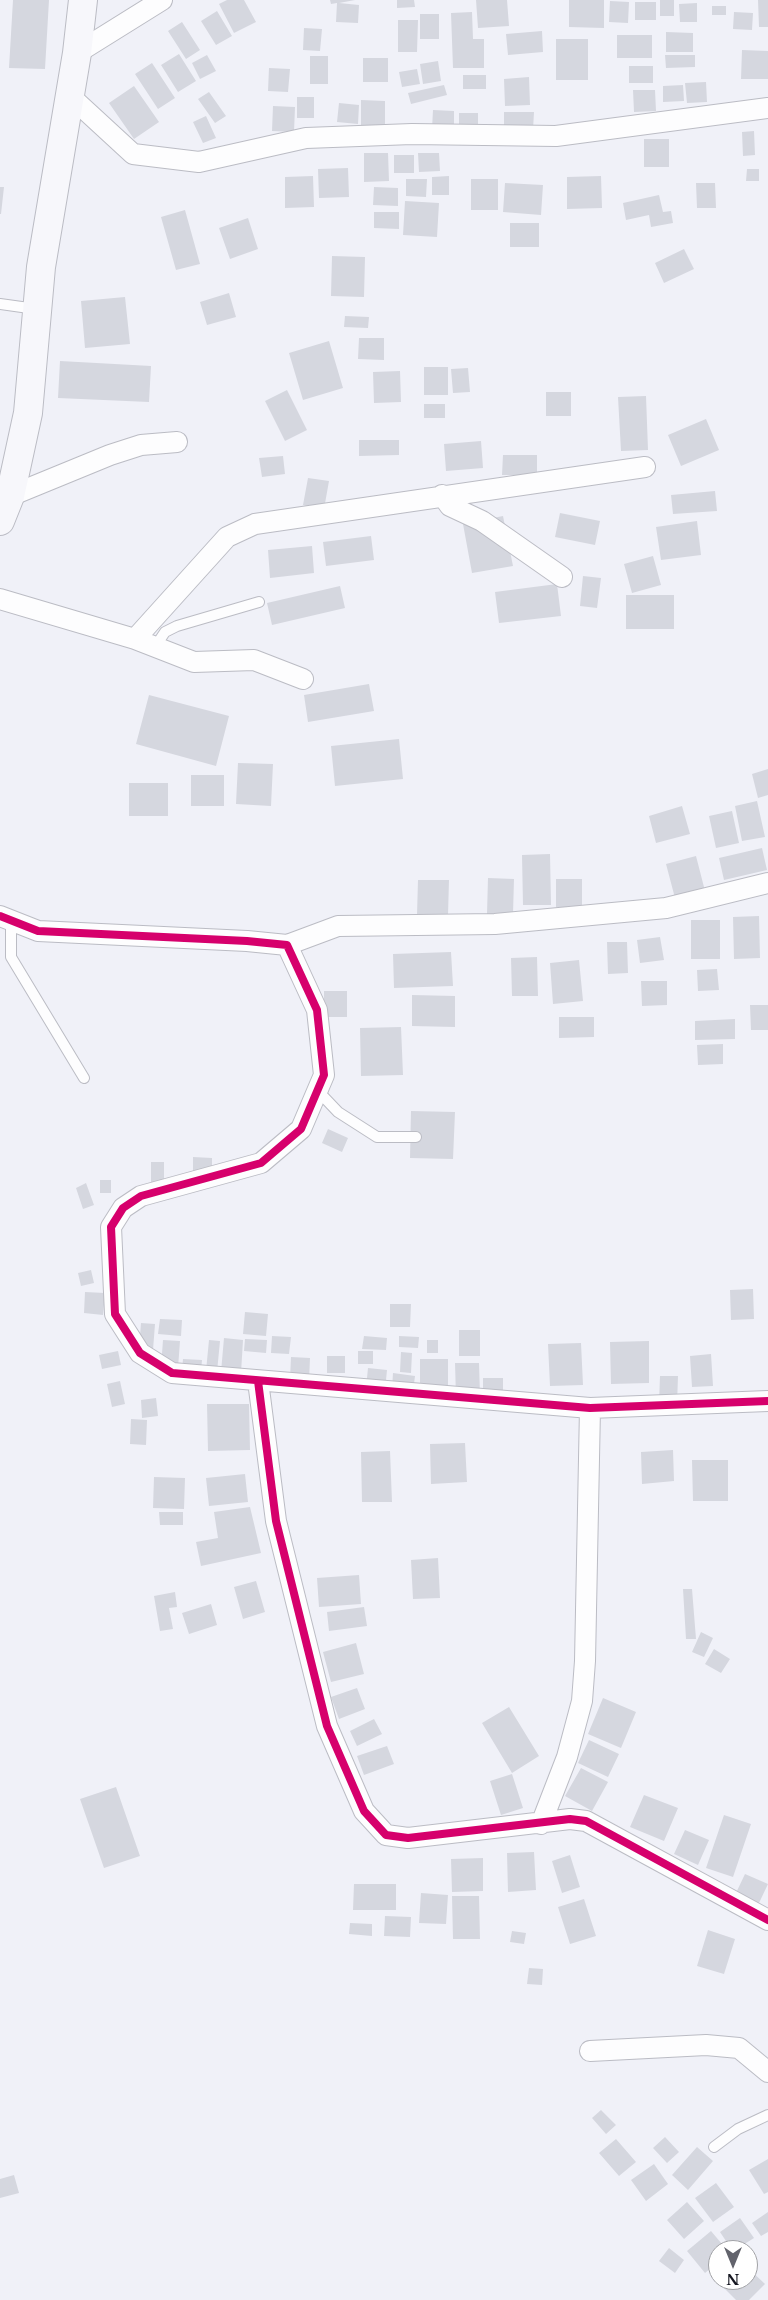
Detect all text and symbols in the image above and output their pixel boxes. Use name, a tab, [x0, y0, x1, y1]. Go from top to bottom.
north arrow	[708, 2240, 758, 2290]
text: N	[726, 2270, 740, 2288]

